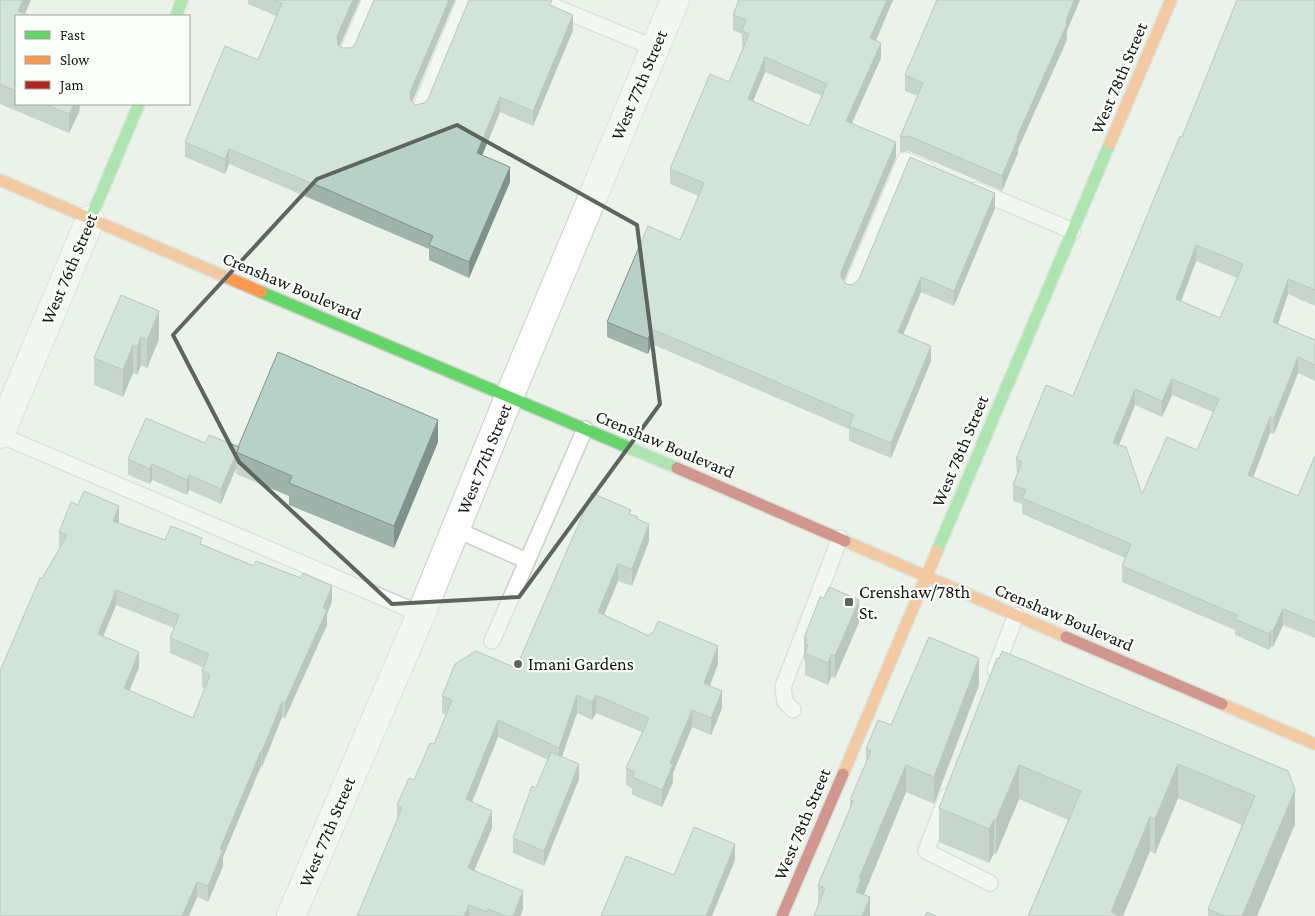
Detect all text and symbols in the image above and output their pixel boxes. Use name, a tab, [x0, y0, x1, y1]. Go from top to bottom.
legend	[15, 15, 190, 105]
street label: West 78th Street	[1087, 18, 1152, 137]
street label: West 77th Street	[607, 26, 672, 143]
text: Fast	[60, 27, 86, 43]
text: Slow	[60, 52, 90, 68]
text: Jam	[58, 77, 83, 94]
street label: West 76th Street	[37, 210, 102, 327]
street label: Crenshaw Boulevard	[220, 248, 365, 324]
street label: West 78th Street	[928, 391, 993, 510]
street label: West 77th Street	[453, 400, 516, 517]
street label: Crenshaw Boulevard	[593, 406, 738, 482]
street label: Crenshaw Boulevard	[992, 579, 1137, 655]
place label: Crenshaw/78th St.	[859, 582, 971, 623]
marker: Crenshaw/78th St.	[843, 596, 855, 608]
place label: Imani Gardens	[528, 654, 634, 674]
marker: Imani Gardens	[512, 658, 524, 670]
street label: West 78th Street	[770, 764, 835, 883]
street label: West 77th Street	[295, 773, 360, 890]

